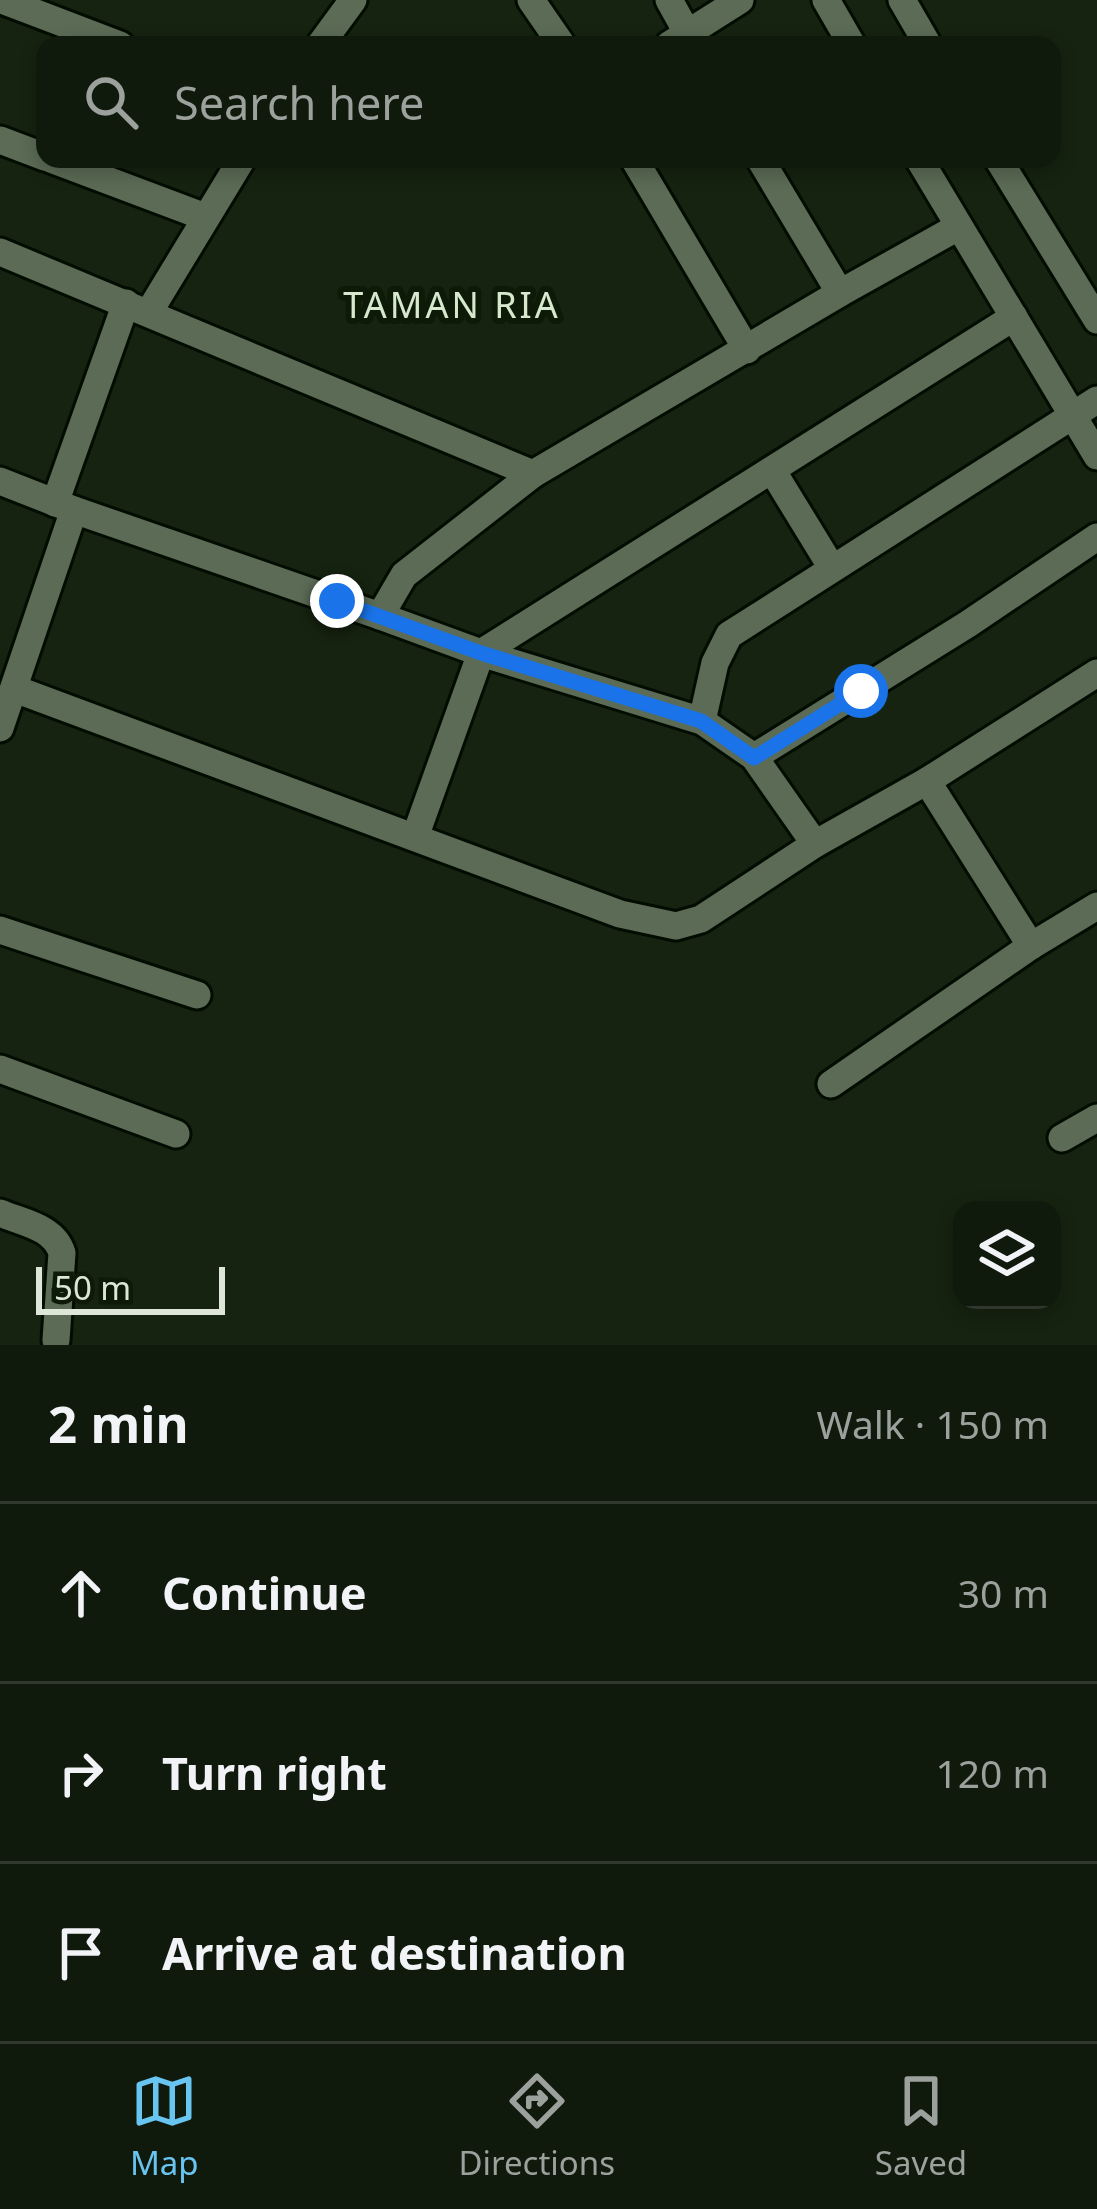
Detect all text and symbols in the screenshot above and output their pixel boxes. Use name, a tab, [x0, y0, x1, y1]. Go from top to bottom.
search box	[36, 36, 1061, 168]
icon: search	[78, 69, 144, 135]
text: Search here	[174, 72, 424, 133]
district label: TAMAN RIA	[343, 280, 561, 329]
route end	[310, 574, 364, 628]
route start	[834, 664, 888, 718]
map controls	[953, 1201, 1061, 1309]
button: layers	[953, 1201, 1061, 1309]
scale bar	[36, 1261, 225, 1314]
text: 50 m	[54, 1265, 131, 1310]
text: 2 min	[48, 1388, 189, 1458]
text: Walk · 150 m	[816, 1397, 1049, 1450]
icon: ahead	[48, 1560, 114, 1626]
text: Continue	[162, 1562, 367, 1623]
text: 30 m	[958, 1566, 1049, 1619]
icon: right	[48, 1740, 114, 1806]
text: Turn right	[162, 1742, 387, 1803]
text: 120 m	[935, 1746, 1049, 1799]
icon: arrive	[48, 1920, 114, 1986]
text: Arrive at destination	[162, 1922, 627, 1983]
tab: Map	[130, 2068, 199, 2185]
tab: Directions	[458, 2068, 615, 2185]
tab: Saved	[875, 2068, 967, 2185]

